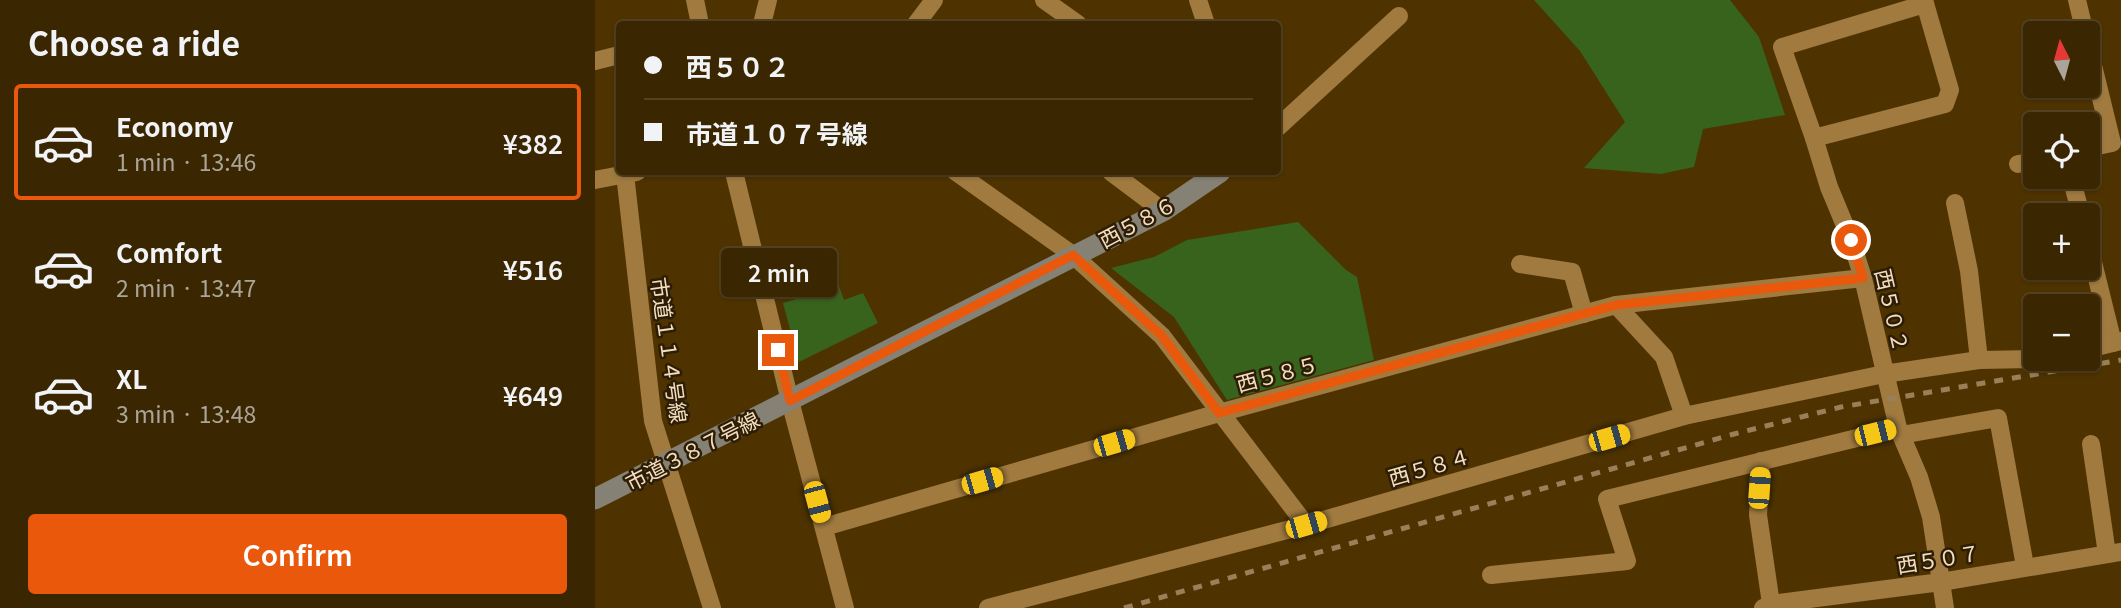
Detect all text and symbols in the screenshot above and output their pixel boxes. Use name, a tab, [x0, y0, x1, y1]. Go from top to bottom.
text: Choose a ride	[28, 19, 240, 65]
north arrow	[2023, 21, 2100, 98]
map controls	[2023, 21, 2100, 371]
text: 西５０２	[686, 47, 790, 84]
text: Economy	[116, 107, 234, 144]
icon: car	[32, 111, 95, 174]
button: locate	[2023, 112, 2100, 189]
text: 市道１０７号線	[686, 114, 868, 151]
text: ¥382	[503, 124, 563, 161]
text: 1 min · 13:46	[116, 144, 256, 178]
street label: 西５８６	[1093, 188, 1181, 254]
button: +	[2023, 203, 2100, 280]
route start	[1835, 224, 1867, 256]
text: Comfort	[116, 233, 222, 270]
icon: car	[32, 237, 95, 300]
callout: 2 min	[720, 248, 836, 298]
text: ¥516	[503, 250, 563, 287]
text: 2 min	[748, 255, 810, 289]
street label: 西５０２	[1869, 266, 1917, 354]
text: 2 min · 13:47	[116, 270, 256, 304]
street label: 市道１１４号線	[645, 275, 695, 425]
button: −	[2023, 294, 2100, 371]
route end	[762, 334, 794, 366]
street label: 西５８５	[1233, 348, 1321, 398]
text: XL	[116, 359, 147, 396]
icon: car	[32, 363, 95, 426]
text: ¥649	[503, 376, 563, 413]
text: 3 min · 13:48	[116, 396, 256, 430]
street label: 市道３８７号線	[620, 403, 764, 497]
car	[1853, 418, 1898, 448]
car	[1586, 422, 1633, 454]
car	[1091, 427, 1138, 459]
street label: 西５８４	[1384, 440, 1474, 492]
car	[959, 465, 1006, 497]
car	[1748, 466, 1771, 510]
car	[802, 479, 833, 525]
car	[1283, 509, 1330, 541]
button: Confirm	[28, 514, 567, 594]
street label: 西５０７	[1894, 537, 1982, 579]

